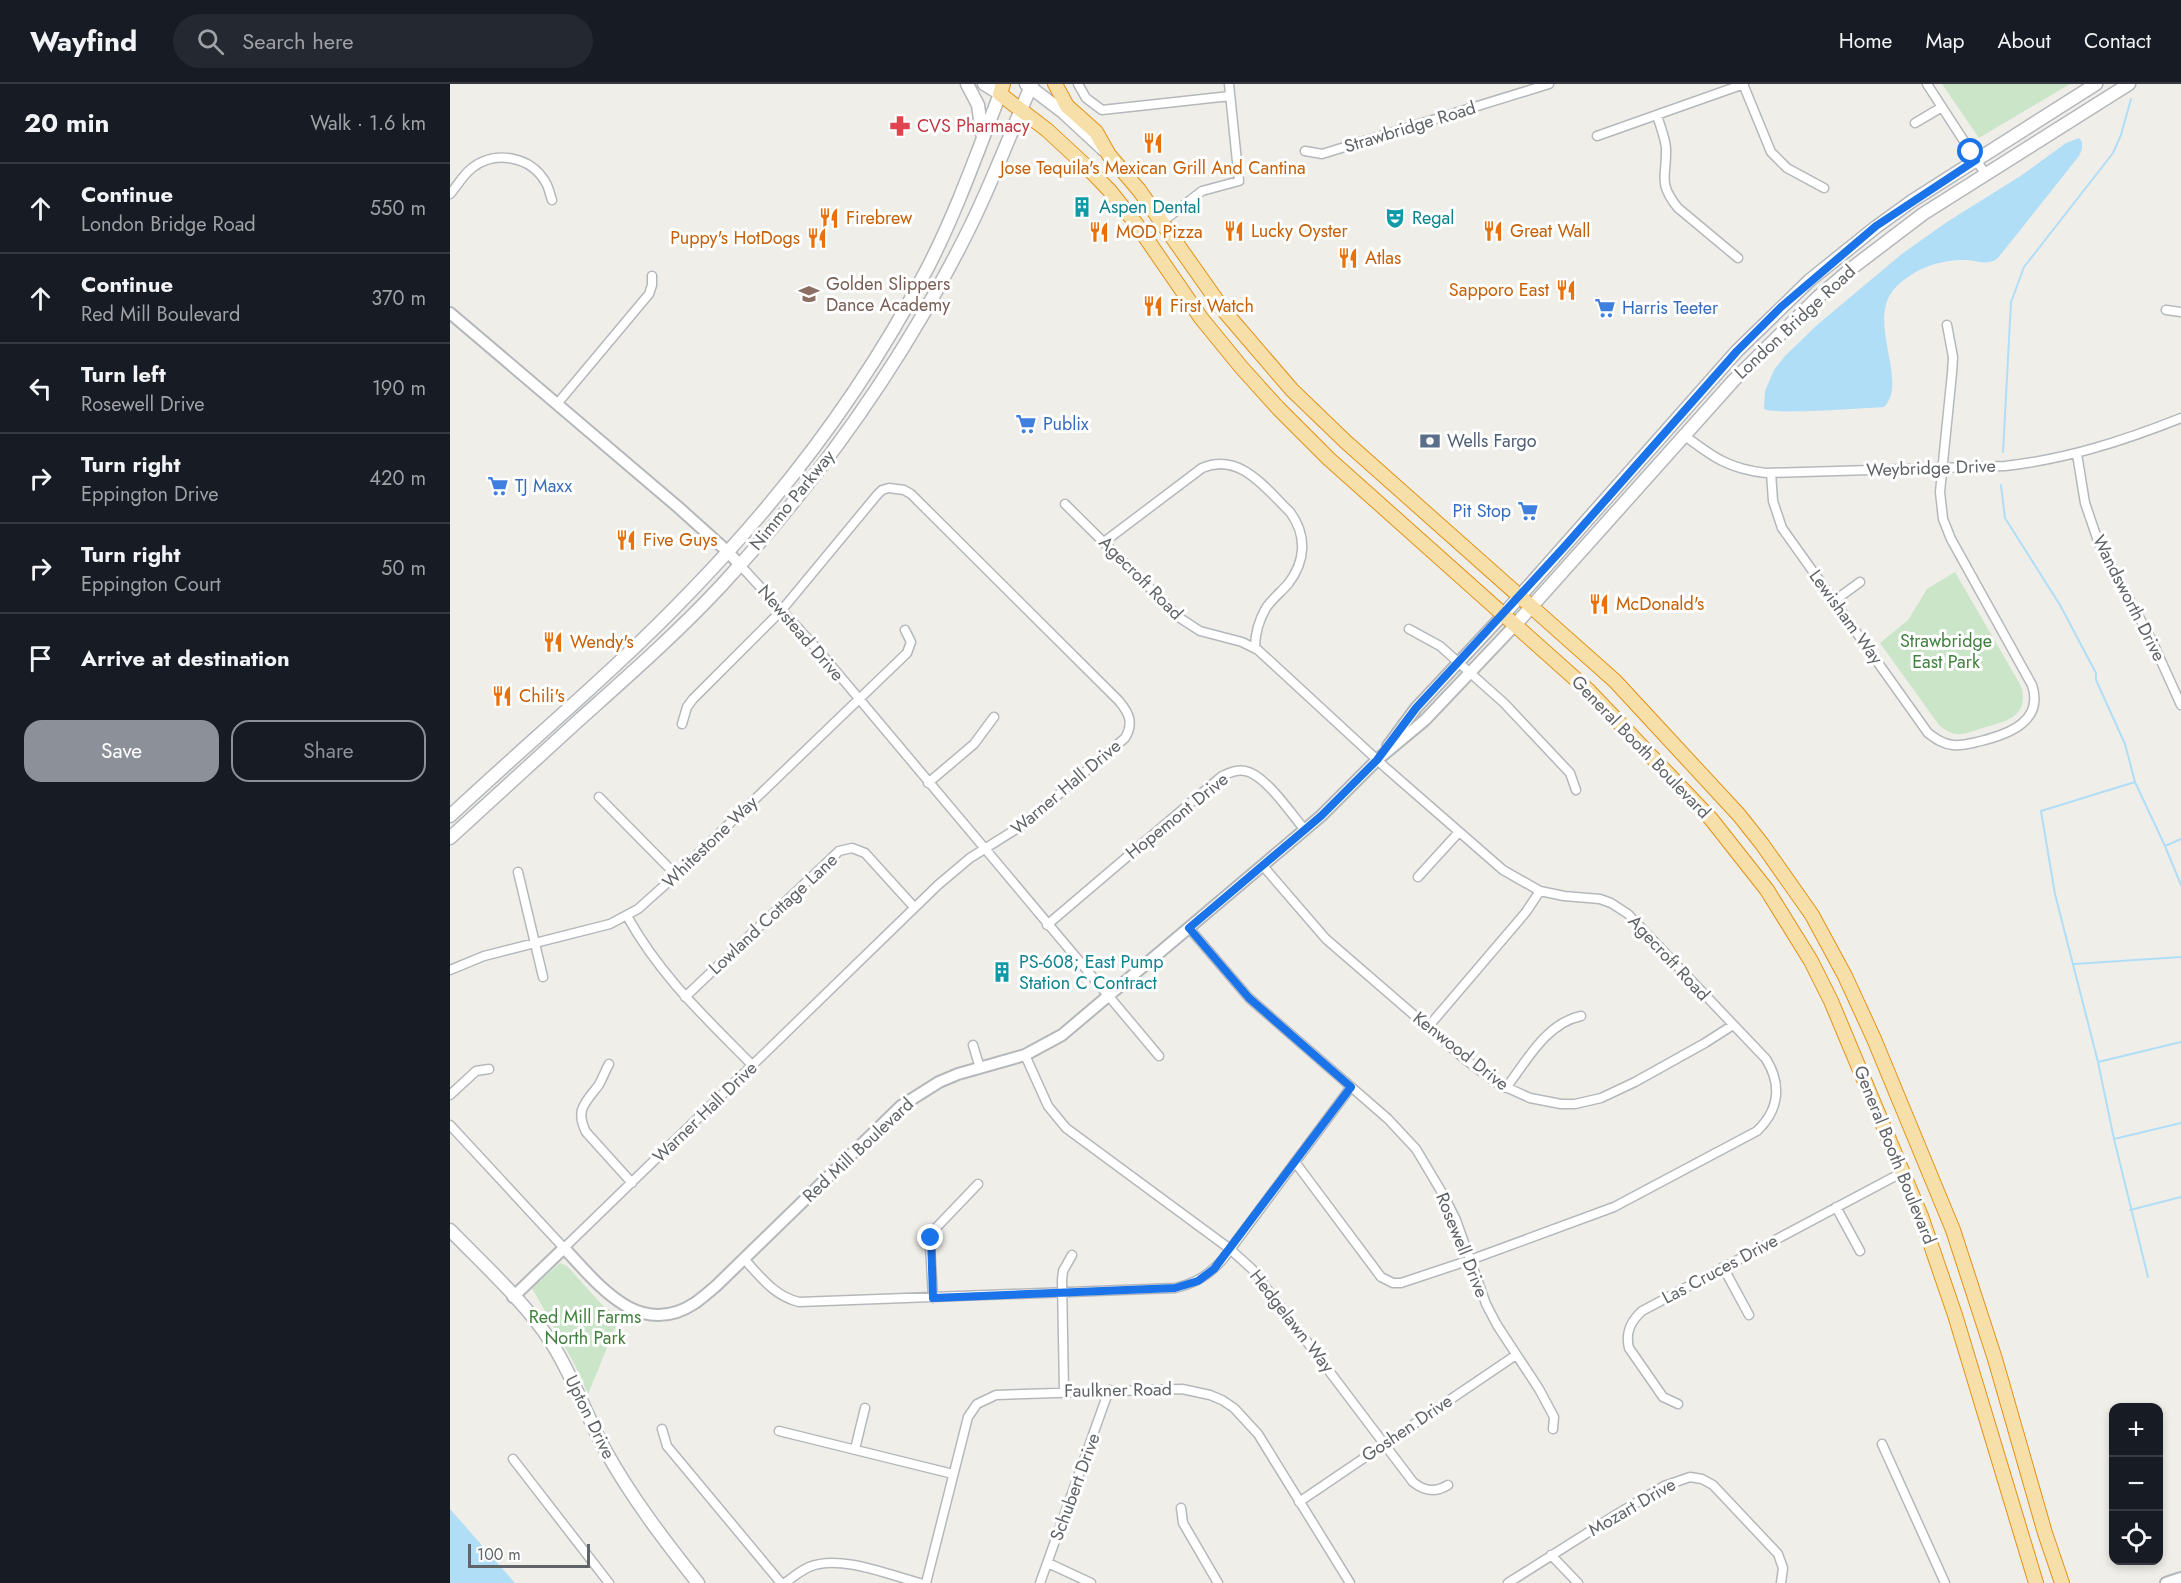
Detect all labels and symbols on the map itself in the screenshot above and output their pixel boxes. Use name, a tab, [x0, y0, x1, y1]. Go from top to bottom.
street label: Strawbridge Road	[1341, 95, 1479, 159]
place label: CVS Pharmacy	[917, 113, 1030, 139]
pharmacy icon: CVS Pharmacy	[888, 114, 912, 138]
restaurant icon: Jose Tequila's Mexican Grill And Cantina	[1141, 131, 1165, 155]
route start	[1957, 138, 1983, 164]
place label: Jose Tequila's Mexican Grill And Cantina	[998, 155, 1306, 181]
place label: Aspen Dental	[1099, 194, 1201, 220]
building icon: Aspen Dental	[1070, 195, 1094, 219]
place label: Firebrew	[846, 205, 913, 231]
place label: Regal	[1412, 205, 1454, 231]
restaurant icon: Firebrew	[817, 206, 841, 230]
theatre icon: Regal	[1383, 206, 1407, 230]
place label: Lucky Oyster	[1251, 218, 1349, 244]
place label: Great Wall	[1510, 218, 1590, 244]
place label: MOD Pizza	[1116, 219, 1203, 245]
restaurant icon: Lucky Oyster	[1222, 219, 1246, 243]
restaurant icon: Great Wall	[1481, 219, 1505, 243]
restaurant icon: MOD Pizza	[1087, 220, 1111, 244]
place label: Puppy's HotDogs	[670, 225, 800, 251]
restaurant icon: Puppy's HotDogs	[805, 226, 829, 250]
place label: Atlas	[1365, 245, 1401, 271]
restaurant icon: Atlas	[1336, 246, 1360, 270]
street label: London Bridge Road	[1729, 259, 1861, 385]
place label: Golden Slippers Dance Academy	[826, 271, 950, 318]
place label: Sapporo East	[1449, 277, 1550, 303]
restaurant icon: Sapporo East	[1554, 278, 1578, 302]
school or university icon: Golden Slippers Dance Academy	[797, 282, 821, 306]
place label: First Watch	[1170, 293, 1254, 319]
restaurant icon: First Watch	[1141, 294, 1165, 318]
place label: Harris Teeter	[1622, 295, 1719, 321]
supermarket icon: Harris Teeter	[1593, 296, 1617, 320]
place label: Publix	[1043, 411, 1089, 437]
supermarket icon: Publix	[1014, 412, 1038, 436]
place label: Wells Fargo	[1447, 428, 1537, 454]
bank icon: Wells Fargo	[1418, 429, 1442, 453]
street label: Nimmo Parkway	[743, 444, 841, 556]
street label: Weybridge Drive	[1866, 453, 1996, 483]
place label: TJ Maxx	[515, 473, 572, 499]
supermarket icon: TJ Maxx	[486, 474, 510, 498]
place label: Pit Stop	[1452, 498, 1511, 524]
supermarket icon: Pit Stop	[1516, 499, 1540, 523]
place label: Five Guys	[643, 527, 718, 553]
restaurant icon: Five Guys	[614, 528, 638, 552]
street label: Agecroft Road	[1093, 530, 1189, 626]
street label: Wandsworth Drive	[2086, 530, 2172, 666]
street label: Lewisham Way	[1803, 564, 1889, 670]
street label: Newstead Drive	[752, 579, 850, 687]
place label: McDonald's	[1616, 591, 1704, 617]
restaurant icon: McDonald's	[1587, 592, 1611, 616]
park label: Strawbridge East Park	[1900, 628, 1992, 675]
place label: Wendy's	[570, 629, 634, 655]
restaurant icon: Wendy's	[541, 630, 565, 654]
street label: General Booth Boulevard	[1565, 669, 1717, 825]
place label: Chili's	[519, 683, 565, 709]
restaurant icon: Chili's	[490, 684, 514, 708]
street label: Warner Hall Drive	[1005, 733, 1127, 841]
street label: Hopemont Drive	[1120, 766, 1234, 866]
street label: Whitestone Way	[657, 790, 764, 894]
street label: Lowland Cottage Lane	[703, 847, 843, 981]
street label: Agecroft Road	[1622, 909, 1716, 1007]
place label: PS-608; East Pump Station C Contract	[1019, 949, 1164, 996]
building icon: PS-608; East Pump Station C Contract	[990, 960, 1014, 984]
street label: Kenwood Drive	[1407, 1005, 1515, 1097]
street label: Warner Hall Drive	[647, 1055, 763, 1169]
street label: General Booth Boulevard	[1847, 1062, 1943, 1248]
street label: Red Mill Boulevard	[797, 1092, 919, 1208]
street label: Rosewell Drive	[1429, 1189, 1495, 1301]
route end	[917, 1224, 943, 1250]
street label: Las Cruces Drive	[1657, 1227, 1783, 1311]
street label: Hedgelawn Way	[1244, 1264, 1341, 1378]
park label: Red Mill Farms North Park	[529, 1304, 641, 1351]
street label: Upton Drive	[558, 1371, 622, 1463]
street label: Faulkner Road	[1064, 1376, 1172, 1404]
street label: Goshen Drive	[1356, 1388, 1458, 1468]
street label: Schubert Drive	[1043, 1430, 1107, 1544]
street label: Mozart Drive	[1584, 1471, 1680, 1543]
scale bar	[468, 1541, 590, 1568]

